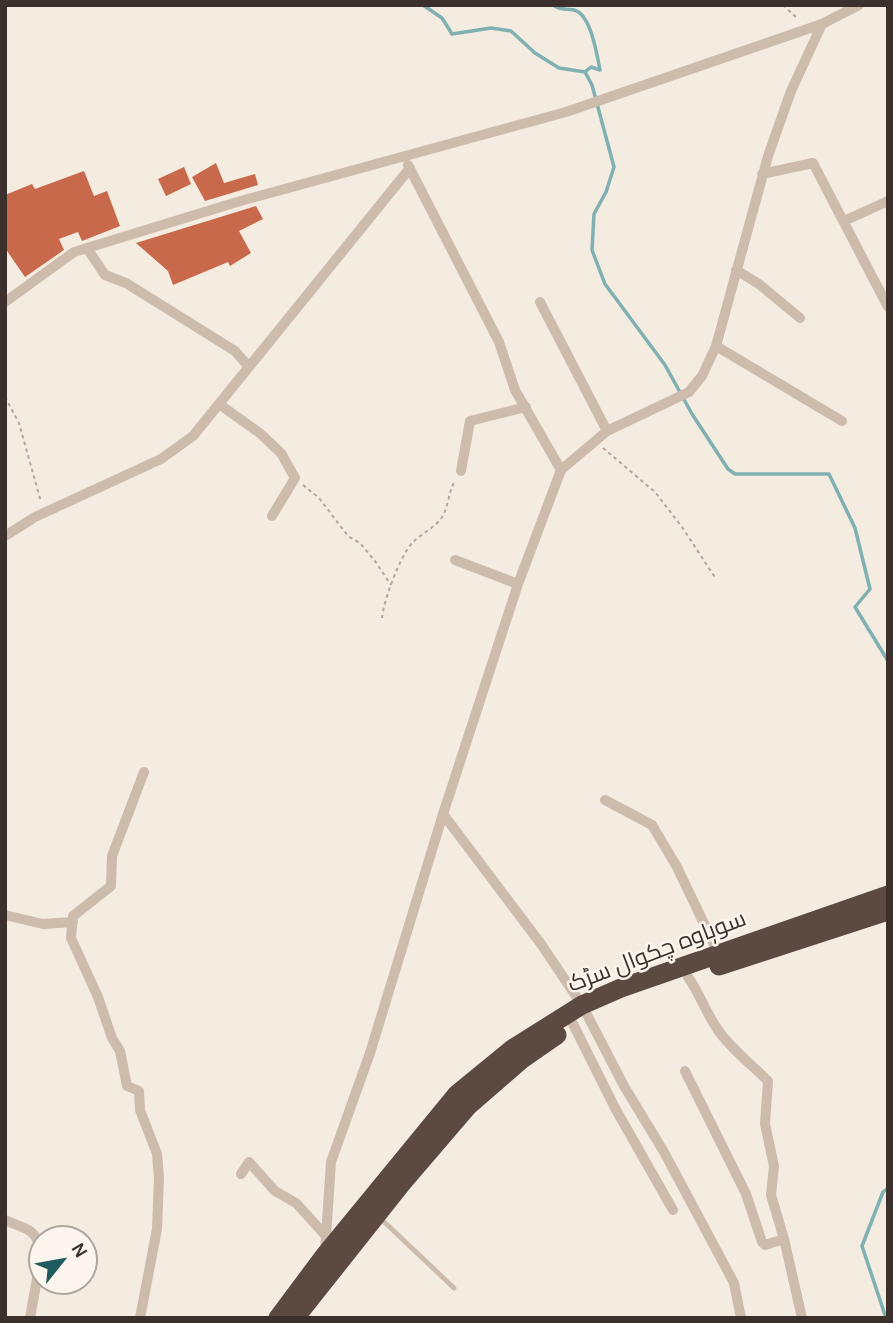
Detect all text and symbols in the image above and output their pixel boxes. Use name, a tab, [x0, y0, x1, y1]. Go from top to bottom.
street label: سوہاوہ چکوال سڑک	[564, 905, 750, 999]
north arrow	[28, 1225, 98, 1295]
text: N	[66, 1239, 92, 1262]

